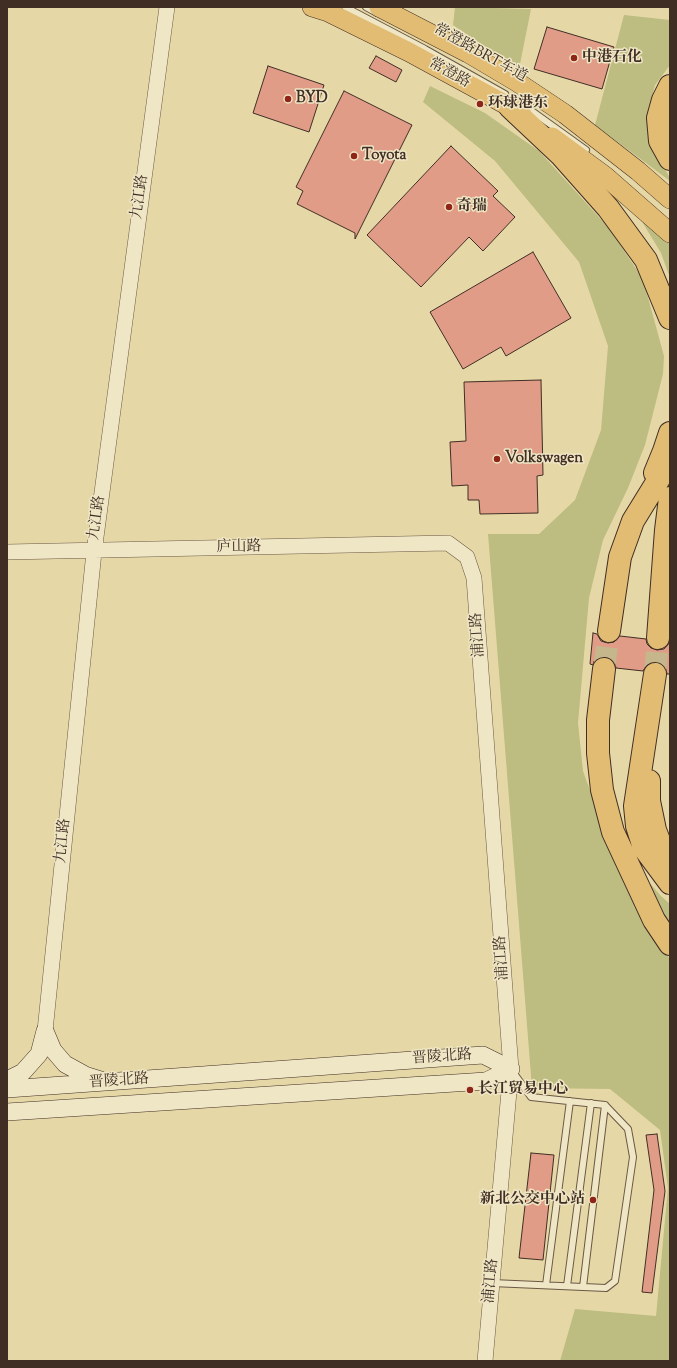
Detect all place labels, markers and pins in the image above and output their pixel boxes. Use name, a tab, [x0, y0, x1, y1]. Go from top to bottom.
place label: 中港石化	[582, 49, 642, 67]
marker: 中港石化	[569, 53, 579, 63]
place label: BYD	[296, 90, 328, 108]
marker: BYD	[283, 94, 293, 104]
place label: 环球港东	[488, 95, 548, 113]
marker: 环球港东	[475, 99, 485, 109]
place label: Toyota	[362, 147, 406, 165]
marker: Toyota	[349, 151, 359, 161]
place label: 奇瑞	[457, 198, 487, 216]
marker: 奇瑞	[444, 202, 454, 212]
place label: Volkswagen	[505, 450, 583, 468]
marker: Volkswagen	[492, 454, 502, 464]
place label: 长江贸易中心	[478, 1081, 568, 1099]
marker: 长江贸易中心	[465, 1085, 475, 1095]
place label: 新北公交中心站	[480, 1191, 585, 1209]
marker: 新北公交中心站	[588, 1195, 598, 1205]

